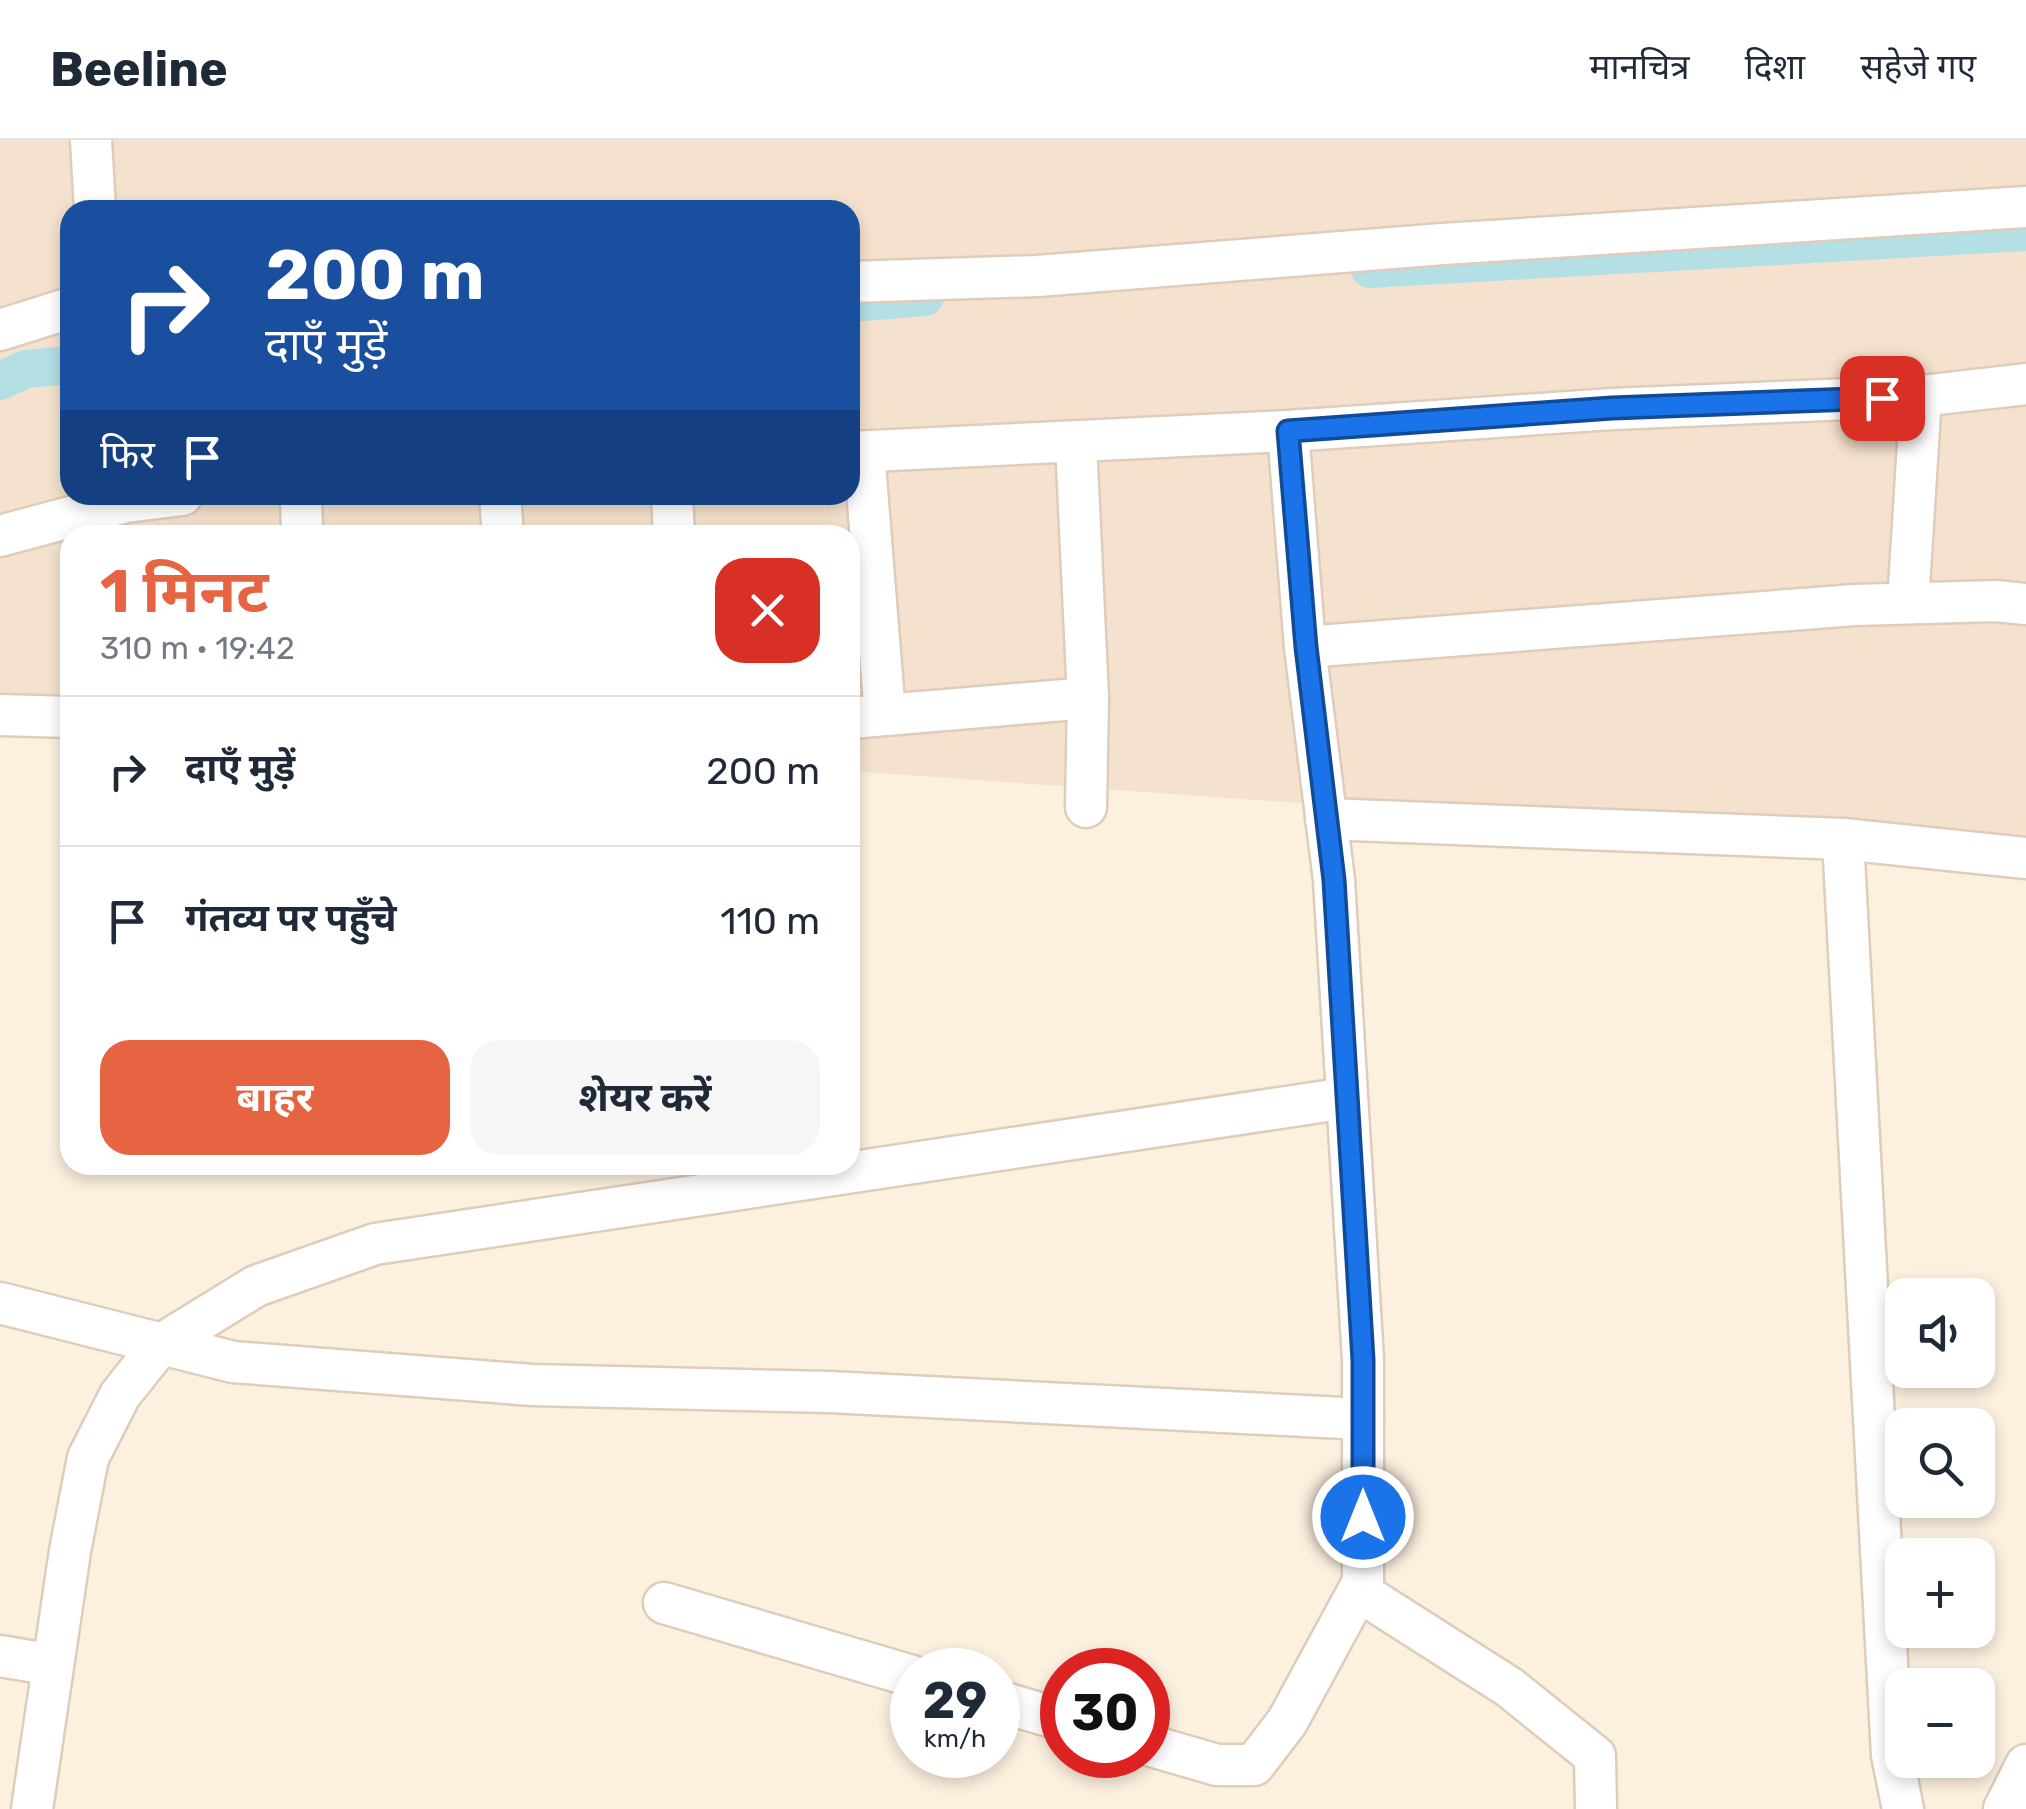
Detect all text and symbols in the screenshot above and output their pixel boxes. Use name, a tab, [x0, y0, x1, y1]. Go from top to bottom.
text: Beeline	[50, 41, 228, 98]
text: मानचित्र	[1590, 46, 1690, 88]
text: दिशा	[1745, 46, 1805, 88]
text: सहेजे गए	[1860, 46, 1976, 88]
text: 200 m	[265, 234, 485, 317]
icon: right	[100, 240, 230, 370]
text: दाएँ मुड़ें	[265, 318, 387, 371]
pin	[1840, 356, 1925, 441]
icon: arrive	[1855, 371, 1910, 426]
icon: arrive	[175, 430, 230, 485]
text: फिर	[100, 432, 155, 478]
text: 1 मिनट	[100, 556, 269, 627]
button: close	[715, 558, 820, 663]
text: 310 m · 19:42	[100, 629, 295, 667]
icon: right	[100, 744, 155, 799]
text: दाएँ मुड़ें	[185, 745, 295, 791]
text: 200 m	[706, 748, 820, 794]
icon: arrive	[100, 894, 155, 949]
text: गंतव्य पर पहुँचे	[185, 895, 397, 941]
text: 110 m	[720, 898, 820, 944]
button: बाहर	[100, 1040, 450, 1155]
button: शेयर करें	[470, 1040, 820, 1155]
map controls	[1885, 1278, 1995, 1778]
button: sound	[1885, 1278, 1995, 1388]
button: search	[1885, 1408, 1995, 1518]
position arrow	[1311, 1465, 1415, 1569]
button: +	[1885, 1538, 1995, 1648]
speed limit sign: 30	[1040, 1648, 1170, 1778]
button: −	[1885, 1668, 1995, 1778]
text: 29	[923, 1671, 987, 1731]
text: km/h	[924, 1724, 986, 1753]

